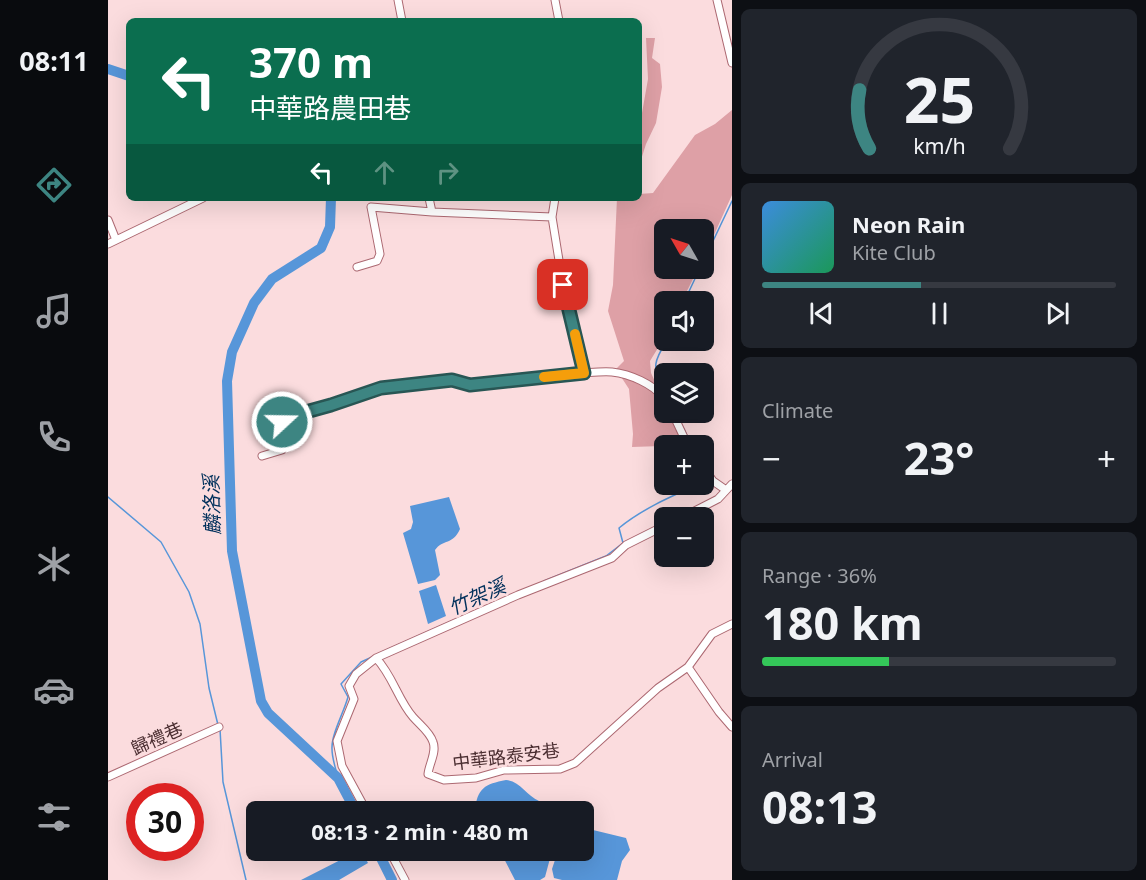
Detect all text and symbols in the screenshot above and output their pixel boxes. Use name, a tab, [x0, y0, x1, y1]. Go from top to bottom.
text: 370 m	[249, 33, 373, 90]
text: 08:11	[19, 42, 89, 79]
icon: left	[150, 42, 228, 120]
text: 25	[903, 56, 975, 141]
text: 中華路農田巷	[249, 89, 411, 126]
text: km/h	[913, 131, 965, 160]
icon: left	[305, 156, 338, 189]
icon: ahead	[368, 156, 401, 189]
icon: right	[431, 156, 464, 189]
icon: directions	[33, 164, 75, 206]
text: Neon Rain	[852, 209, 965, 239]
north arrow	[654, 219, 714, 279]
map controls	[654, 219, 714, 567]
text: Kite Club	[852, 239, 936, 266]
pin	[537, 259, 588, 310]
icon: arrive	[546, 268, 579, 301]
icon: music	[33, 290, 75, 332]
button: sound	[654, 291, 714, 351]
icon: previous	[805, 297, 838, 330]
icon: pause	[923, 297, 956, 330]
icon: next	[1041, 297, 1074, 330]
button: layers	[654, 363, 714, 423]
position arrow	[250, 390, 314, 454]
text: Climate	[762, 397, 833, 424]
icon: phone	[33, 416, 75, 458]
text: 23°	[904, 427, 974, 488]
button: +	[654, 435, 714, 495]
text: −	[762, 436, 781, 481]
text: +	[1097, 436, 1116, 481]
water label: 麟洛溪	[197, 472, 226, 535]
button: −	[654, 507, 714, 567]
icon: climate	[33, 543, 75, 585]
text: Range · 36%	[762, 562, 877, 589]
water label: 竹架溪	[444, 571, 512, 621]
text: 180 km	[762, 592, 923, 653]
icon: car	[33, 669, 75, 711]
street label: 歸禮巷	[127, 716, 186, 760]
street label: 中華路泰安巷	[451, 738, 561, 774]
text: Arrival	[762, 746, 823, 773]
text: 08:13	[762, 776, 878, 837]
speed limit sign: 30	[126, 783, 204, 861]
icon: filters	[33, 796, 75, 838]
text: 08:13 · 2 min · 480 m	[311, 816, 529, 846]

